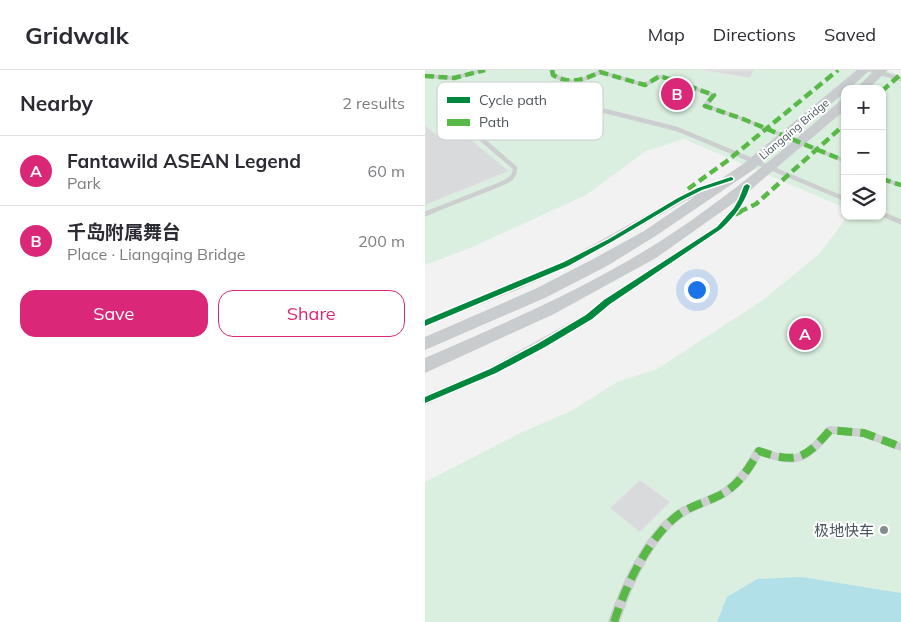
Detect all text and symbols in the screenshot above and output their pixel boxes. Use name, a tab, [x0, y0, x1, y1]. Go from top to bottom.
text: Gridwalk	[25, 20, 129, 50]
text: Map	[648, 23, 685, 46]
text: Directions	[713, 23, 796, 46]
text: Saved	[824, 23, 876, 46]
pin: B	[661, 75, 693, 113]
legend	[437, 82, 603, 140]
map controls	[841, 85, 886, 220]
button: +	[841, 85, 886, 130]
text: Nearby	[20, 90, 93, 116]
text: Cycle path	[479, 91, 547, 109]
text: 2 results	[342, 93, 405, 113]
street label: Liangqing Bridge	[756, 96, 832, 162]
text: Path	[479, 113, 509, 131]
button: −	[841, 130, 886, 175]
text: Fantawild ASEAN Legend	[67, 149, 301, 173]
text: A	[30, 161, 42, 181]
text: 60 m	[368, 161, 405, 181]
text: Park	[67, 173, 101, 193]
button: layers	[841, 175, 886, 220]
text: 千岛附属舞台	[67, 220, 181, 244]
text: B	[30, 231, 42, 251]
text: 200 m	[358, 231, 405, 251]
text: Place · Liangqing Bridge	[67, 244, 246, 264]
your location	[684, 277, 710, 303]
button: Save	[20, 290, 208, 337]
button: Share	[218, 290, 405, 337]
pin: A	[789, 315, 821, 353]
place label: 极地快车	[814, 521, 874, 540]
marker: 极地快车	[878, 524, 890, 536]

